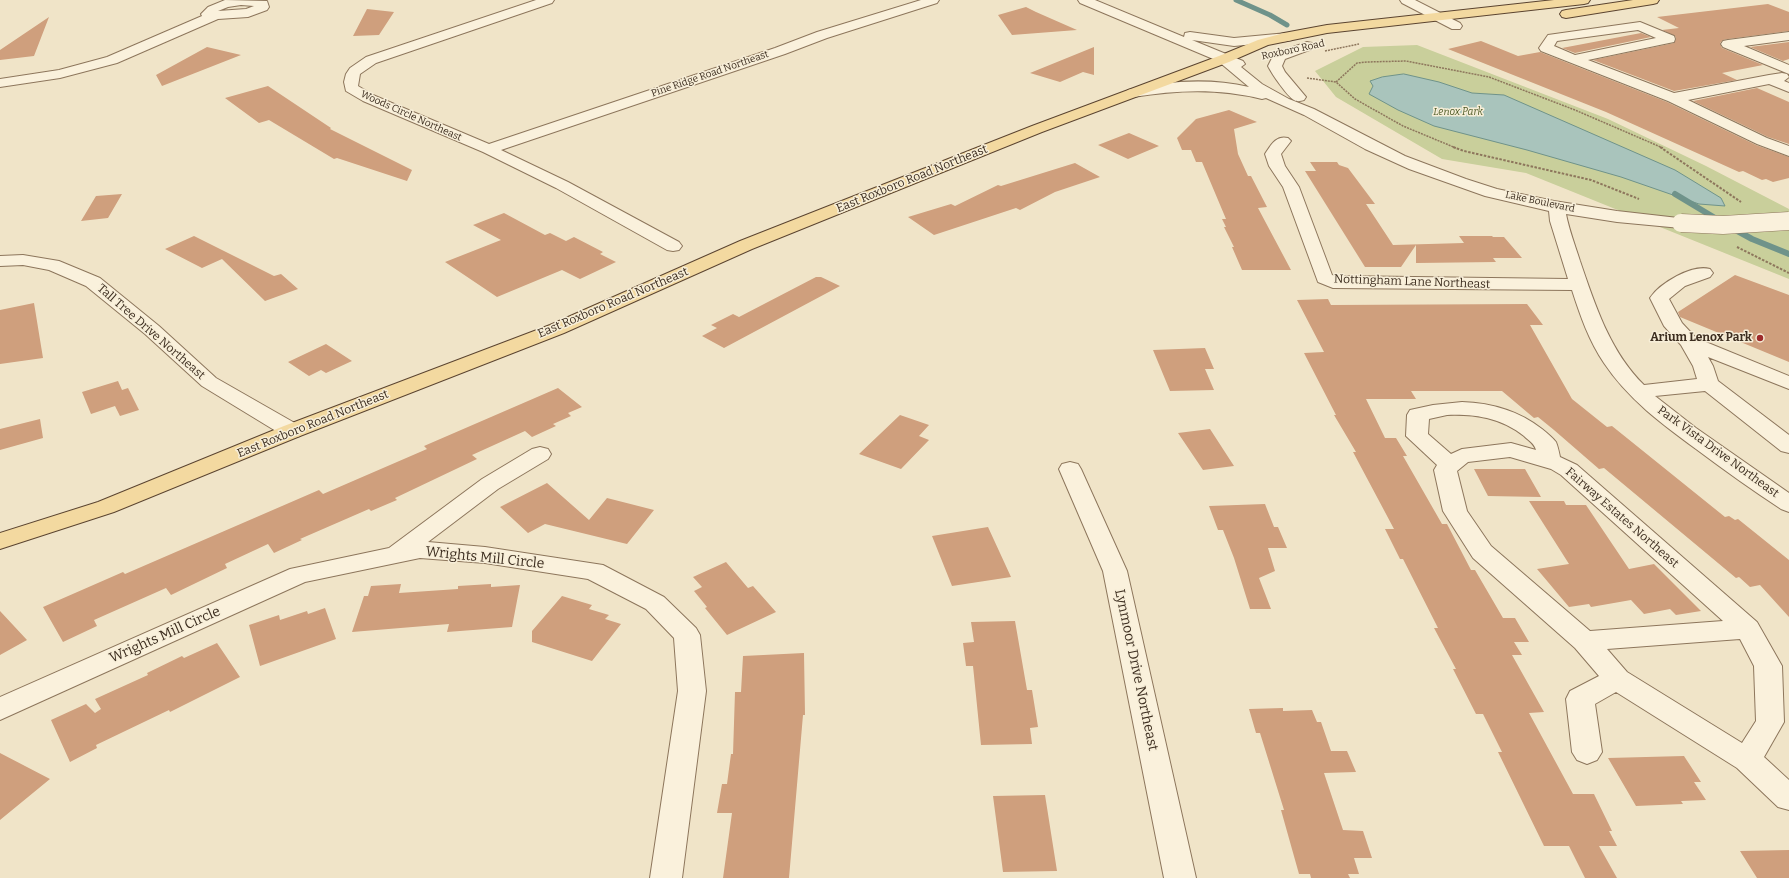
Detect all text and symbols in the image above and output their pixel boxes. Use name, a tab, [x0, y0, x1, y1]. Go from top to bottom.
street label: Roxboro Road	[1260, 37, 1326, 63]
street label: Pine Ridge Road Northeast	[650, 48, 770, 100]
street label: Woods Circle Northeast	[359, 88, 463, 144]
park label: Lenox Park	[1433, 106, 1483, 118]
street label: East Roxboro Road Northeast	[834, 142, 990, 216]
street label: Lake Boulevard	[1504, 189, 1576, 215]
street label: East Roxboro Road Northeast	[536, 265, 690, 341]
street label: Nottingham Lane Northeast	[1334, 272, 1490, 292]
street label: Tall Tree Drive Northeast	[94, 281, 208, 383]
place label: Arium Lenox Park	[1650, 331, 1752, 345]
marker: Arium Lenox Park	[1755, 333, 1765, 343]
street label: East Roxboro Road Northeast	[235, 387, 391, 461]
street label: Park Vista Drive Northeast	[1655, 403, 1781, 501]
street label: Fairway Estates Northeast	[1562, 465, 1682, 571]
street label: Wrights Mill Circle	[425, 543, 545, 573]
street label: Lynmoor Drive Northeast	[1111, 588, 1161, 752]
street label: Wrights Mill Circle	[107, 603, 223, 667]

